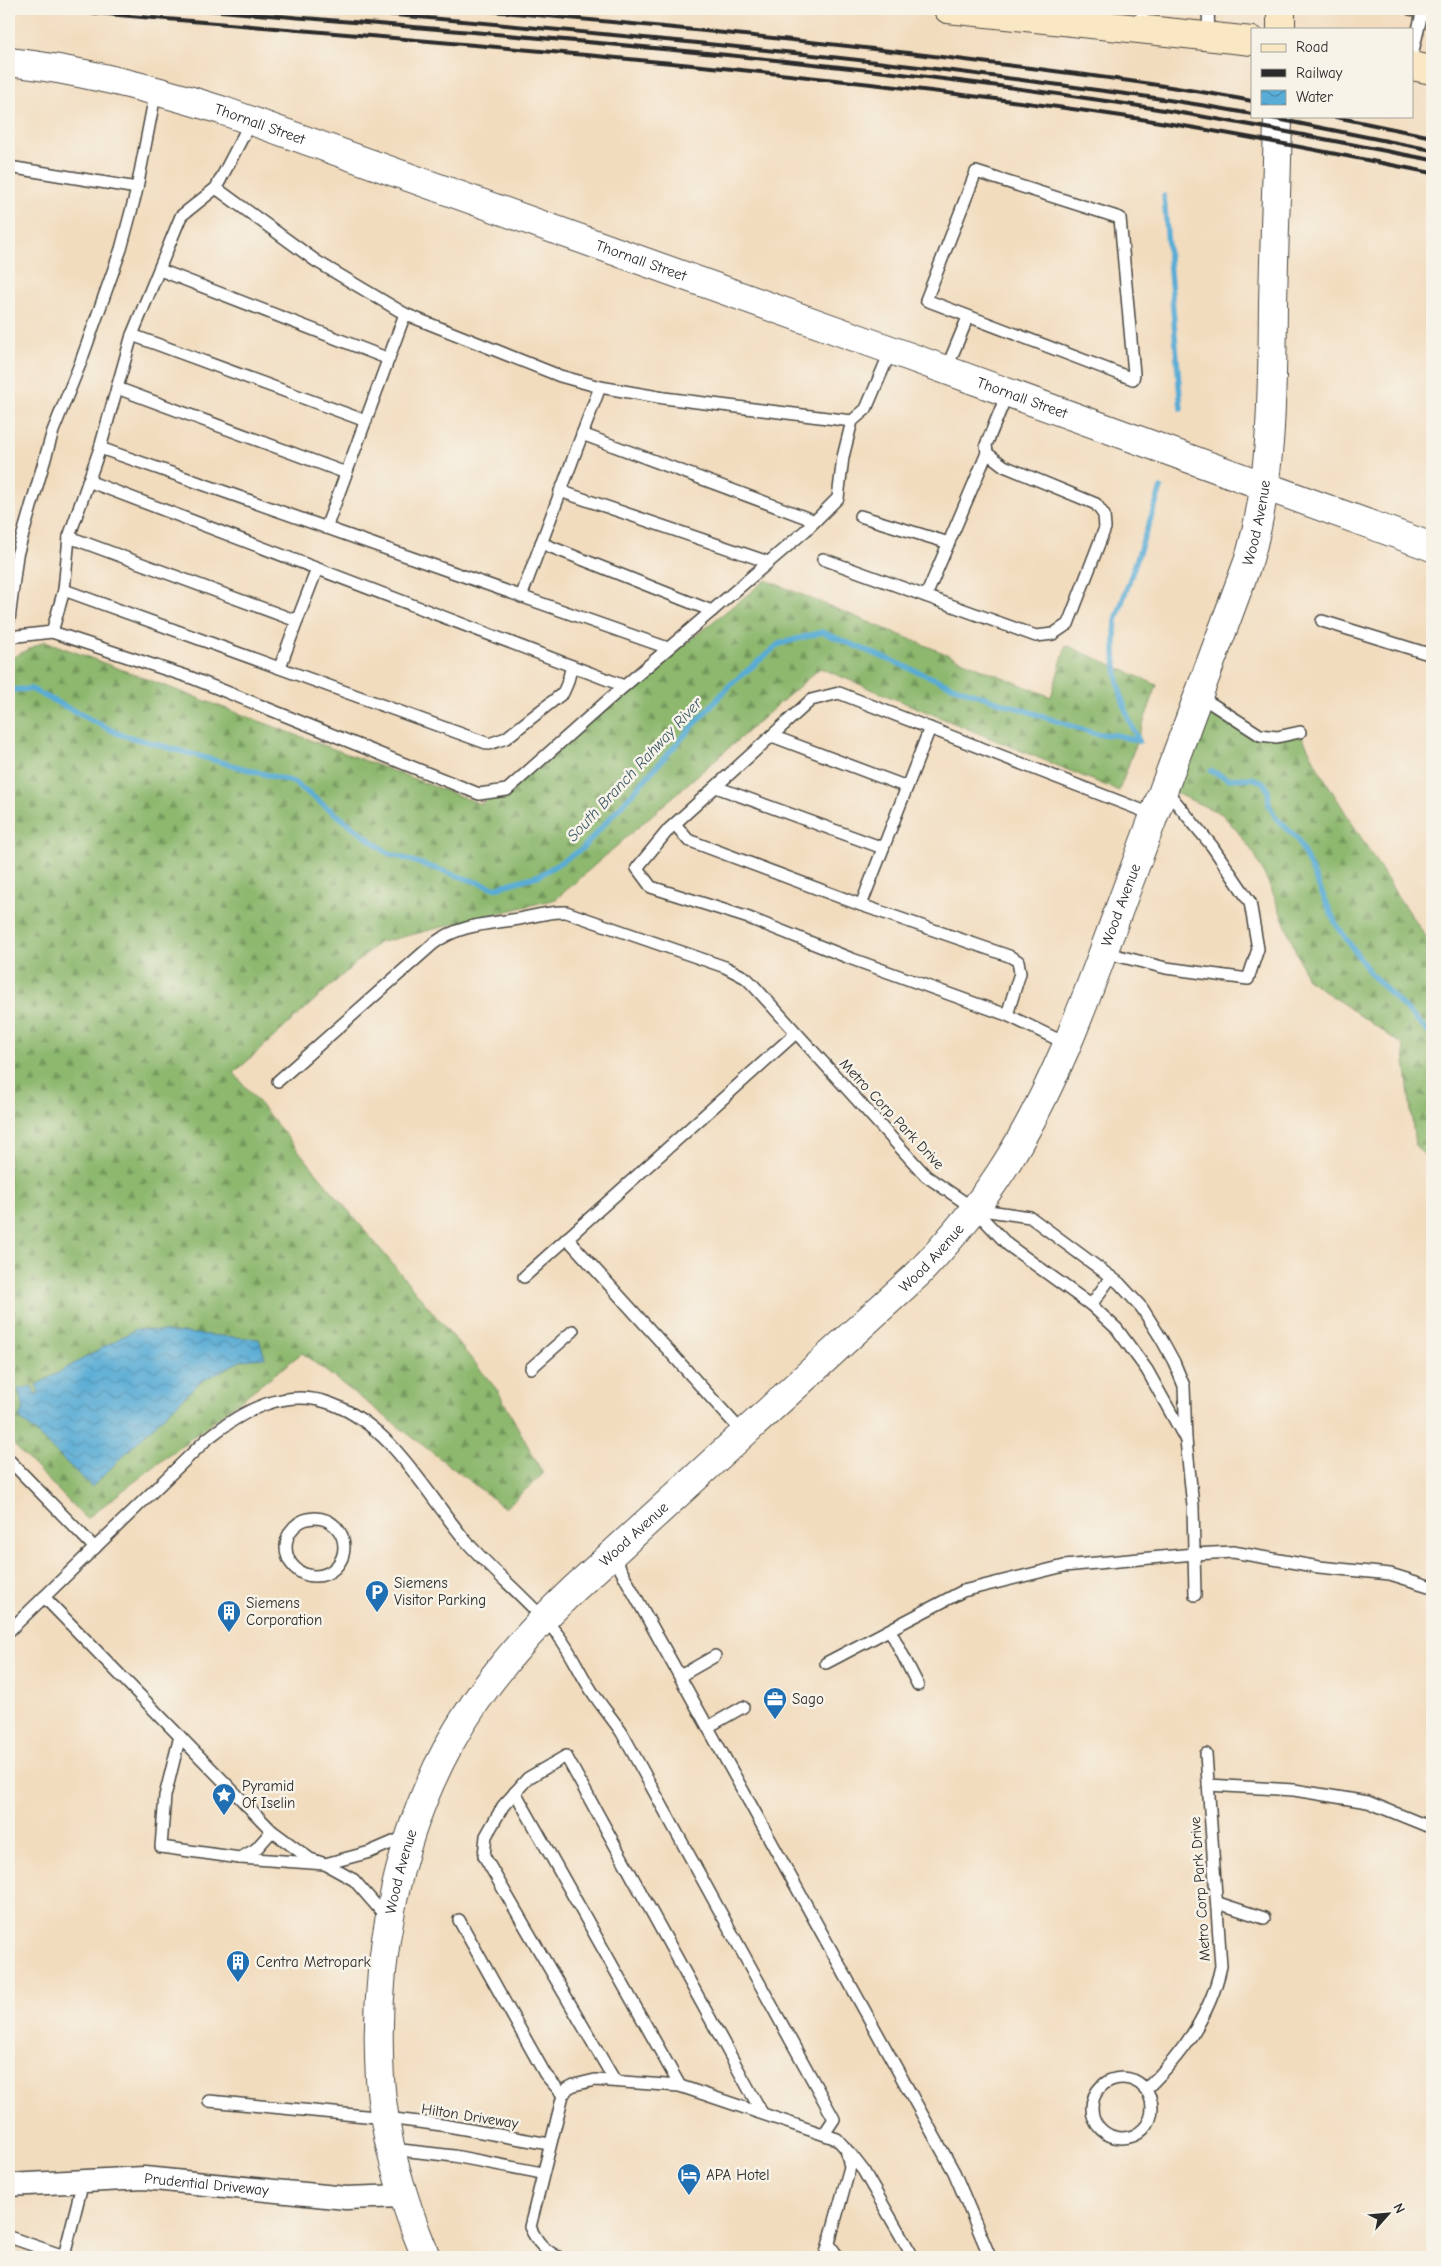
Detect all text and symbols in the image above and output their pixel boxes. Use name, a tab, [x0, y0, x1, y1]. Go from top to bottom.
legend	[1251, 28, 1414, 118]
text: Road	[1296, 38, 1328, 56]
text: Railway	[1296, 64, 1343, 82]
text: Water	[1296, 88, 1333, 106]
street label: Thornall Street	[212, 100, 308, 149]
street label: Thornall Street	[593, 236, 690, 285]
street label: Thornall Street	[974, 373, 1071, 423]
street label: Wood Avenue	[1238, 479, 1274, 568]
water label: South Branch Rahway River	[563, 694, 707, 845]
street label: Wood Avenue	[1097, 861, 1144, 949]
street label: Metro Corp Park Drive	[836, 1055, 948, 1174]
street label: Wood Avenue	[895, 1220, 968, 1296]
street label: Wood Avenue	[596, 1498, 672, 1570]
place label: Siemens Visitor Parking	[394, 1574, 486, 1609]
parking icon: Siemens Visitor Parking	[364, 1579, 390, 1613]
place label: Siemens Corporation	[246, 1594, 322, 1629]
building icon: Siemens Corporation	[216, 1599, 242, 1633]
office icon: Sago	[762, 1686, 788, 1720]
place label: Sago	[792, 1690, 824, 1708]
place label: Pyramid Of Iselin	[242, 1777, 295, 1812]
place icon: Pyramid Of Iselin	[211, 1782, 237, 1816]
street label: Metro Corp Park Drive	[1186, 1816, 1214, 1962]
street label: Wood Avenue	[381, 1826, 421, 1916]
building icon: Centra Metropark	[225, 1949, 251, 1983]
place label: Centra Metropark	[256, 1953, 371, 1971]
street label: Hilton Driveway	[420, 2099, 520, 2133]
hotel icon: APA Hotel	[676, 2162, 702, 2196]
place label: APA Hotel	[706, 2166, 770, 2184]
street label: Prudential Driveway	[143, 2169, 270, 2199]
north arrow	[1364, 2188, 1414, 2238]
text: N	[1389, 2200, 1409, 2216]

